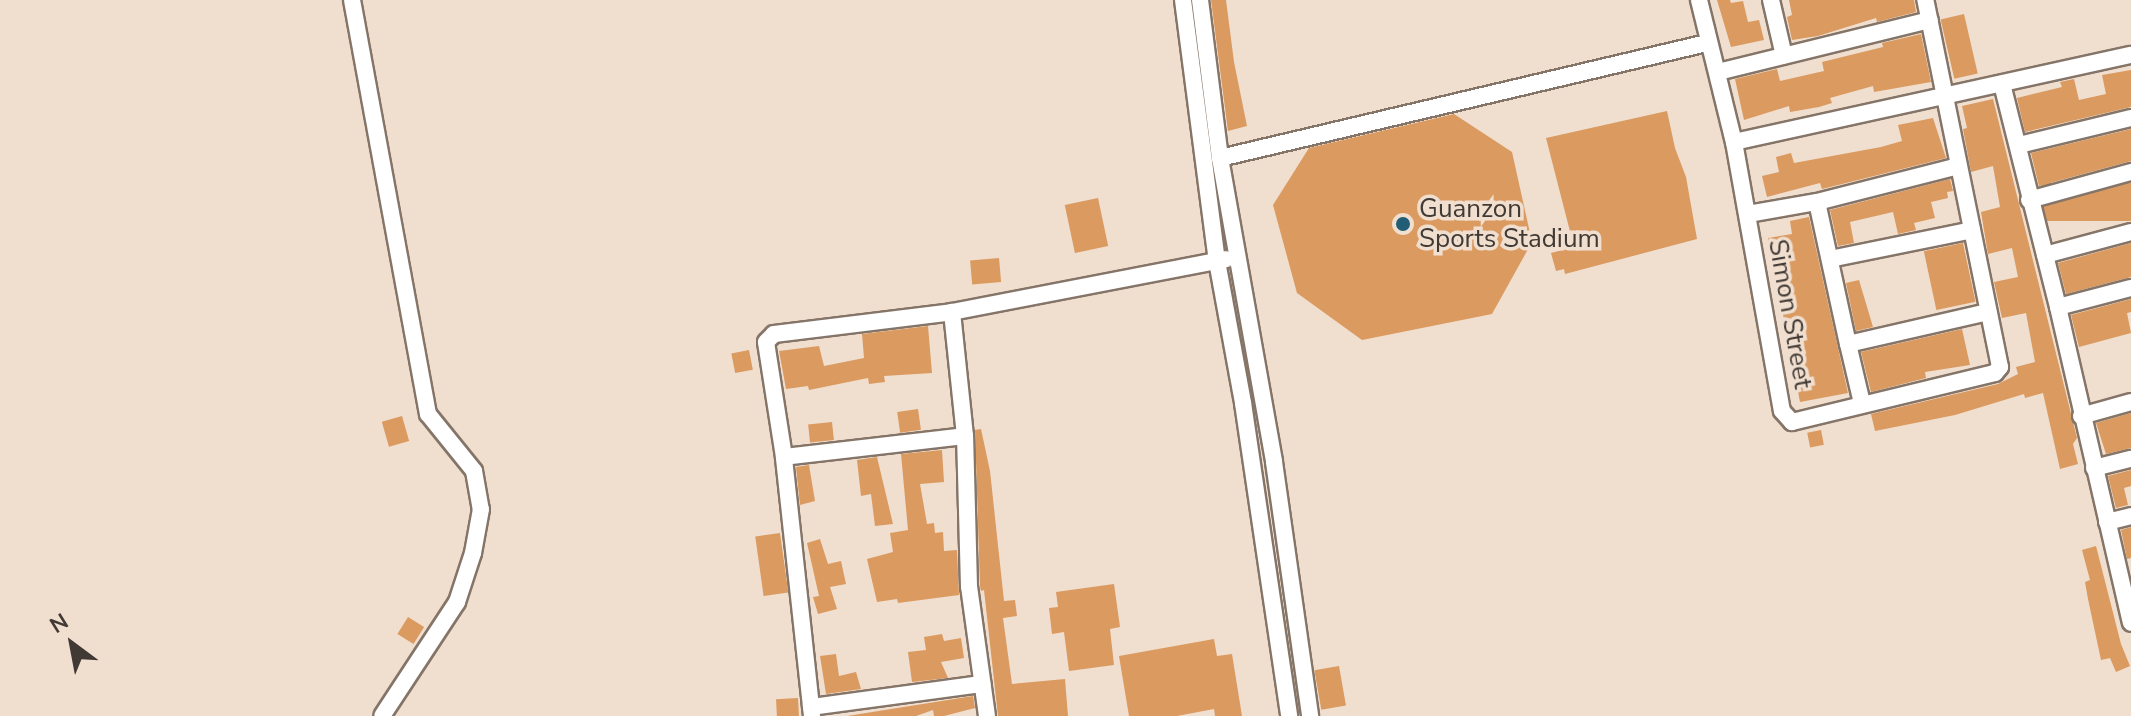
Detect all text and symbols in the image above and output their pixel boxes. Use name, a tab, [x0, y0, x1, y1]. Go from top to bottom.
place label: Guanzon Sports Stadium	[1419, 193, 1600, 254]
marker: Guanzon Sports Stadium	[1394, 215, 1412, 233]
street label: Simon Street	[1762, 237, 1818, 391]
north arrow	[32, 604, 112, 684]
text: N	[44, 607, 74, 641]

